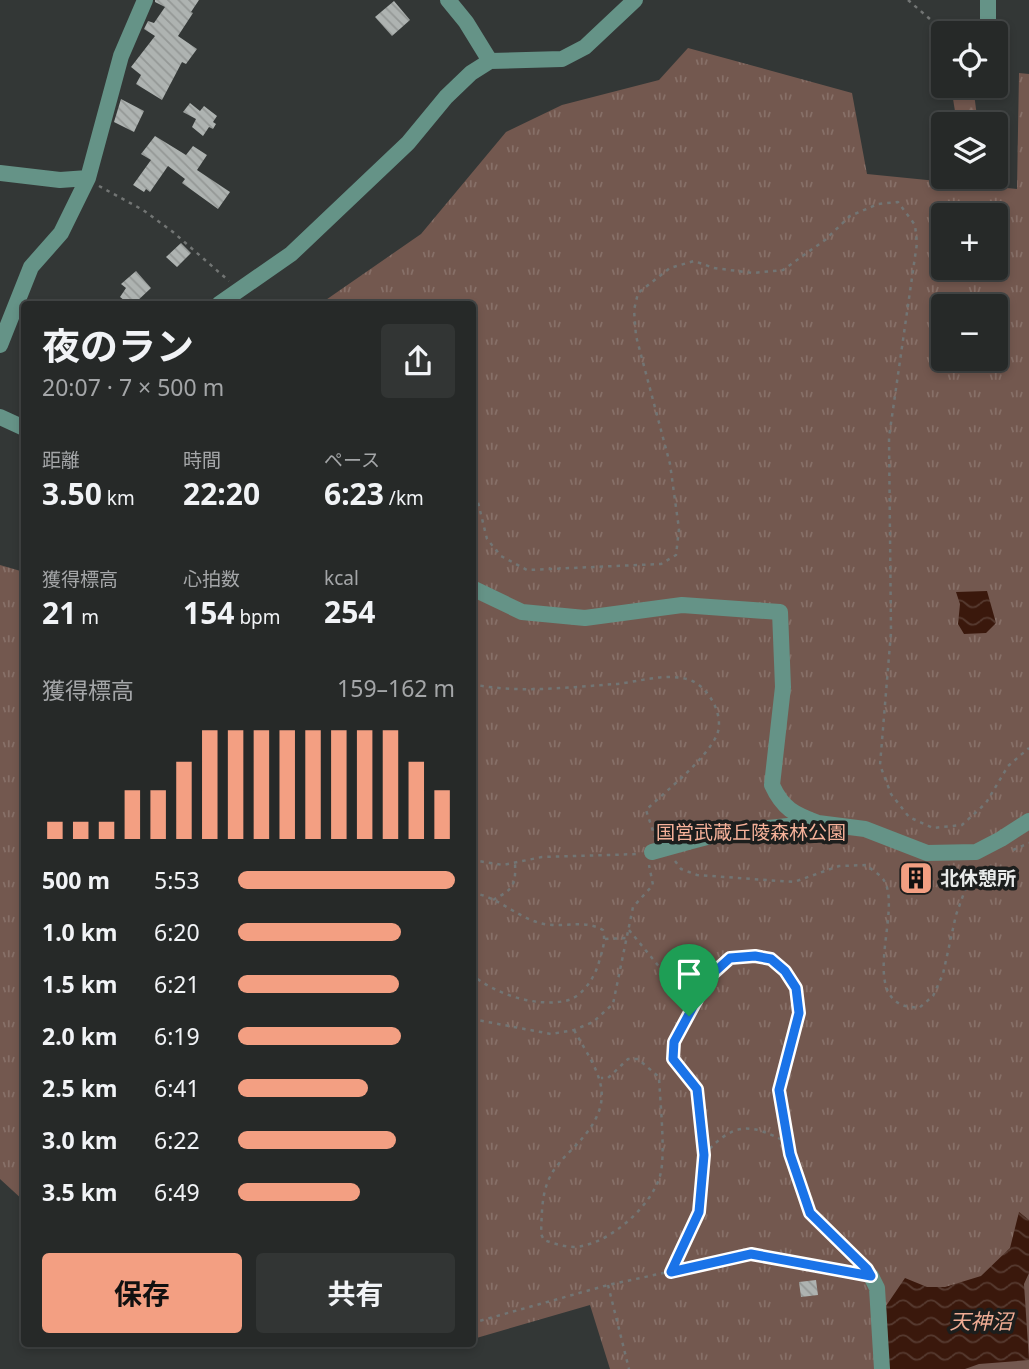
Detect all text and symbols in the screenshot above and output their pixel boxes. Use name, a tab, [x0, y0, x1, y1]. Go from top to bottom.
map controls	[931, 21, 1008, 371]
button: locate	[931, 21, 1008, 98]
button: layers	[931, 112, 1008, 189]
button: +	[931, 203, 1008, 280]
button: −	[931, 294, 1008, 371]
text: 夜のラン	[42, 319, 194, 371]
button: share	[381, 324, 455, 398]
text: 20:07 · 7 × 500 m	[42, 371, 224, 403]
text: 距離	[42, 447, 80, 473]
text: 時間	[183, 447, 221, 473]
text: ペース	[324, 447, 380, 473]
text: 3.50	[42, 473, 102, 514]
text: 22:20	[183, 473, 260, 514]
text: 6:23	[324, 473, 384, 514]
text: km	[102, 485, 135, 511]
text: /km	[384, 485, 424, 511]
text: kcal	[324, 565, 359, 591]
text: 獲得標高	[42, 566, 118, 592]
text: 心拍数	[183, 566, 240, 592]
text: 254	[324, 591, 375, 632]
text: 21	[42, 592, 76, 633]
text: 154	[183, 592, 234, 633]
text: m	[76, 604, 99, 630]
text: bpm	[234, 604, 281, 630]
text: 159–162 m	[337, 672, 455, 704]
text: 獲得標高	[42, 674, 134, 706]
park label: 国営武蔵丘陵森林公園	[656, 819, 846, 845]
building icon: 北休憩所	[897, 859, 935, 897]
text: 500 m	[42, 864, 110, 896]
text: 5:53	[154, 864, 200, 896]
place label: 北休憩所	[940, 865, 1016, 891]
text: 1.0 km	[42, 916, 117, 948]
text: 6:20	[154, 916, 200, 948]
pin	[659, 944, 719, 1016]
icon: arrive	[670, 955, 708, 993]
text: 1.5 km	[42, 968, 117, 1000]
text: 6:21	[154, 968, 200, 1000]
text: 2.0 km	[42, 1020, 117, 1052]
text: 6:19	[154, 1020, 200, 1052]
text: 2.5 km	[42, 1072, 117, 1104]
text: 6:41	[154, 1072, 200, 1104]
text: 3.0 km	[42, 1124, 117, 1156]
text: 6:22	[154, 1124, 200, 1156]
text: 3.5 km	[42, 1176, 117, 1208]
text: 6:49	[154, 1176, 200, 1208]
button: 保存	[42, 1253, 242, 1333]
button: 共有	[256, 1253, 455, 1333]
water label: 天神沼	[950, 1307, 1015, 1335]

